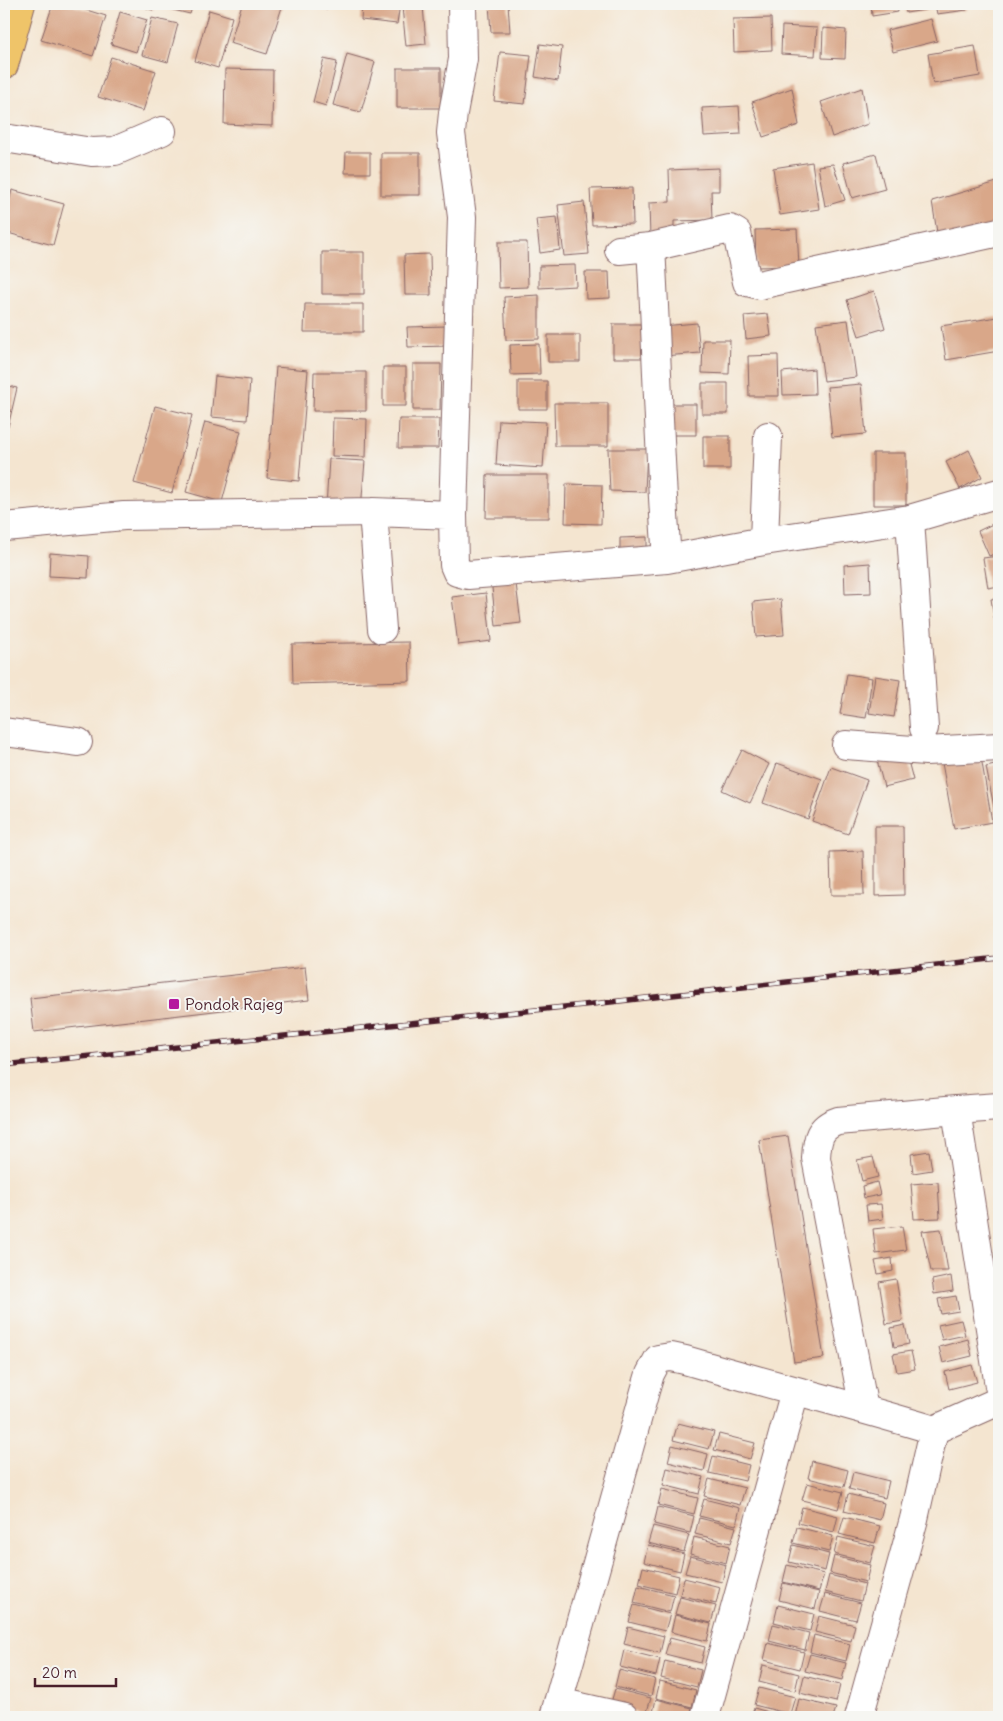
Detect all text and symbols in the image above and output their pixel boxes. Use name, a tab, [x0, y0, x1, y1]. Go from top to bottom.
place label: Pondok Rajeg	[185, 994, 283, 1014]
marker: Pondok Rajeg	[167, 997, 181, 1011]
scale bar	[35, 1656, 116, 1688]
text: 20 m	[42, 1663, 77, 1682]

